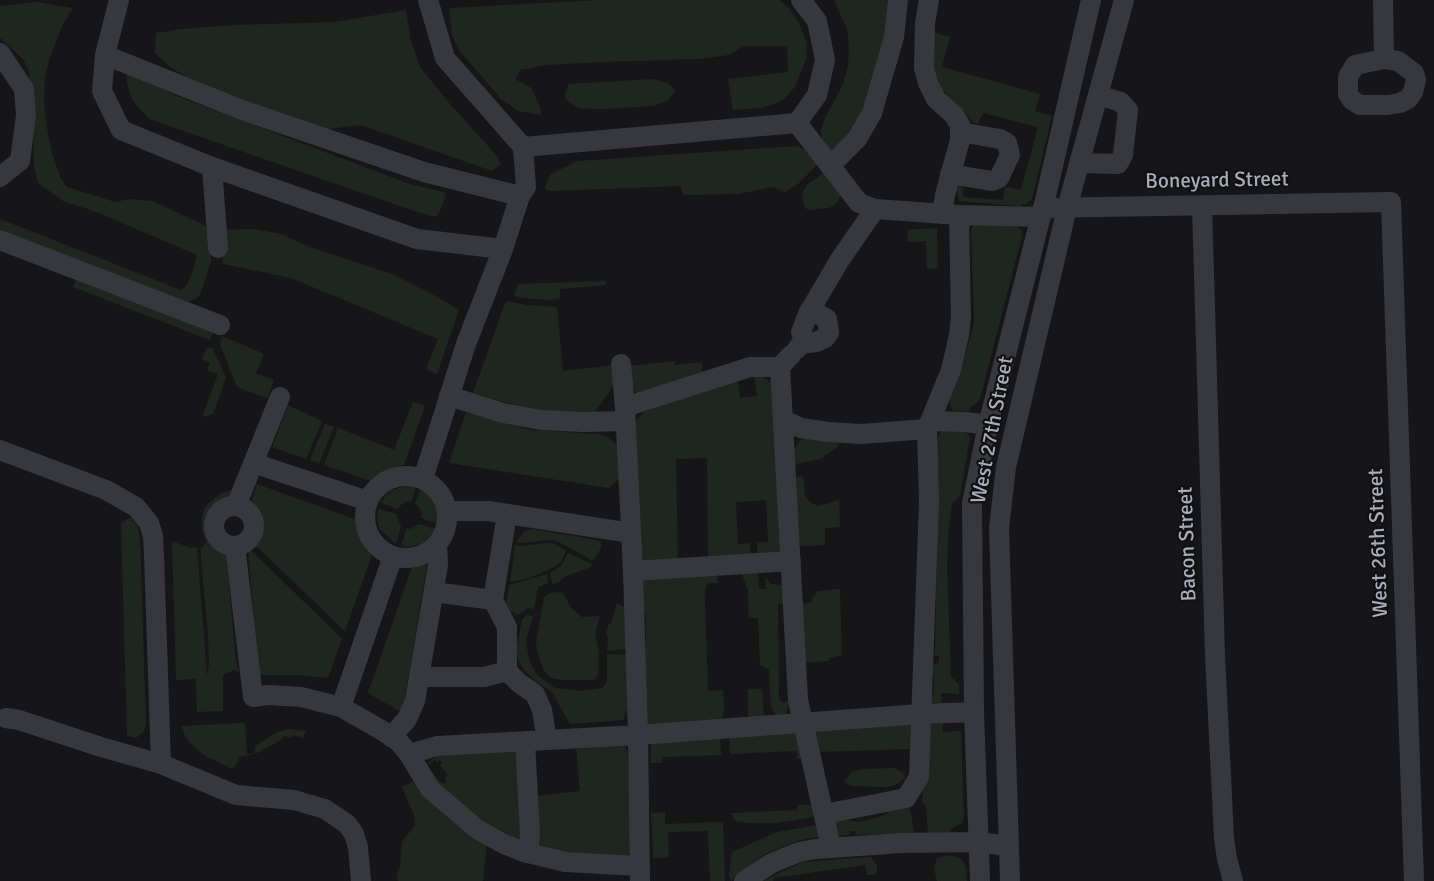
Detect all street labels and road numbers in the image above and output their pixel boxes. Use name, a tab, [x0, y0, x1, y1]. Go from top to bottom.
street label: Boneyard Street	[1145, 167, 1289, 195]
street label: West 27th Street	[966, 354, 1020, 506]
street label: West 26th Street	[1364, 468, 1394, 618]
street label: Bacon Street	[1173, 486, 1203, 602]

